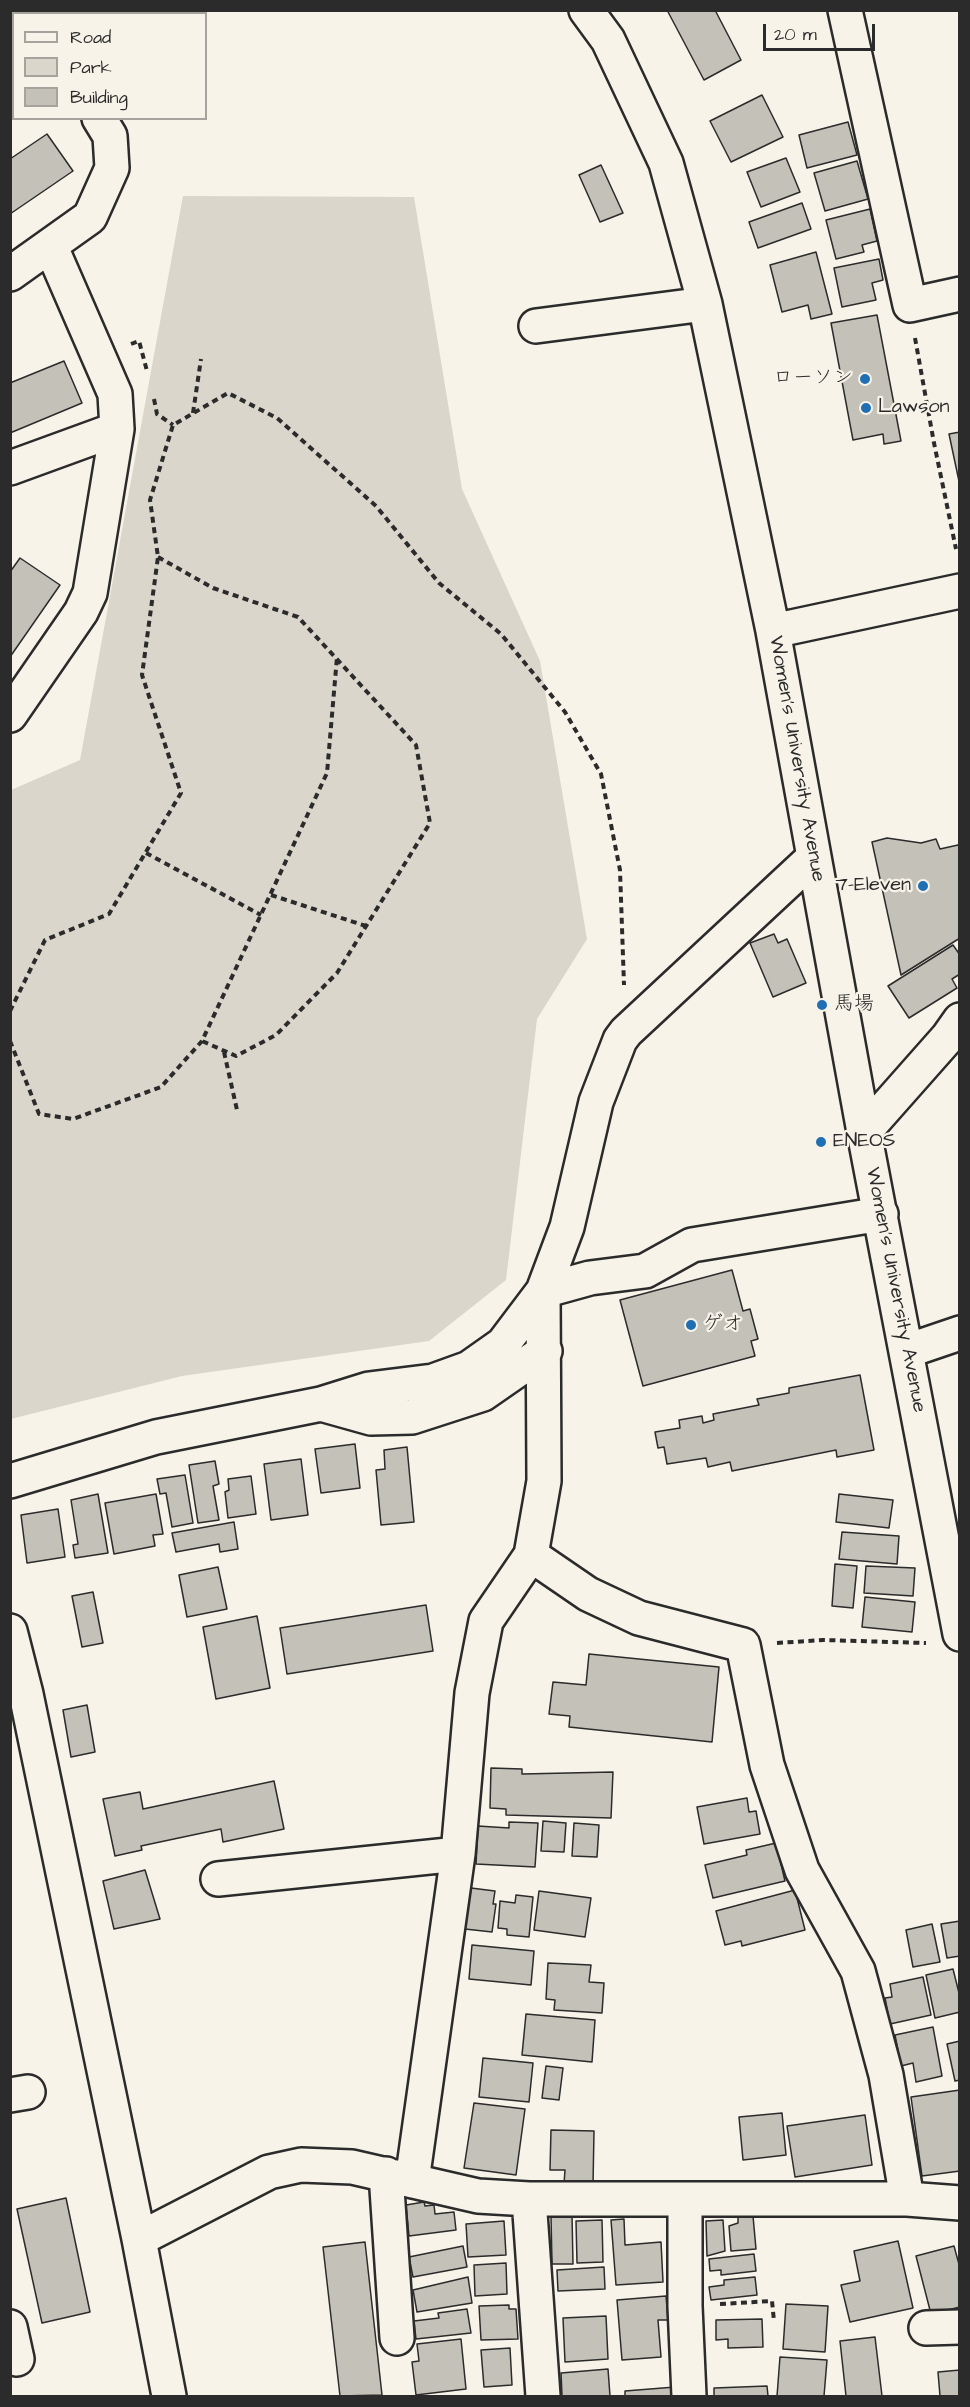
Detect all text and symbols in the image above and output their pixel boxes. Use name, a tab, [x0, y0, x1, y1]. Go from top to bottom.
legend	[12, 12, 207, 120]
scale bar	[766, 12, 878, 50]
text: 20 m	[774, 22, 817, 47]
text: Road	[70, 25, 111, 50]
text: Park	[70, 55, 112, 80]
text: Building	[70, 85, 128, 110]
place label: ローソン	[773, 367, 853, 391]
marker: ローソン	[858, 372, 872, 386]
place label: Lawson	[878, 396, 949, 420]
marker: Lawson	[859, 401, 873, 415]
street label: Women's University Avenue	[763, 634, 829, 884]
place label: 7-Eleven	[835, 874, 911, 898]
marker: 7-Eleven	[916, 879, 930, 893]
place label: 馬場	[834, 993, 874, 1017]
marker: 馬場	[815, 998, 829, 1012]
place label: ENEOS	[833, 1130, 895, 1154]
marker: ENEOS	[814, 1135, 828, 1149]
street label: Women's University Avenue	[859, 1165, 931, 1415]
place label: ゲオ	[703, 1313, 743, 1337]
marker: ゲオ	[684, 1318, 698, 1332]

